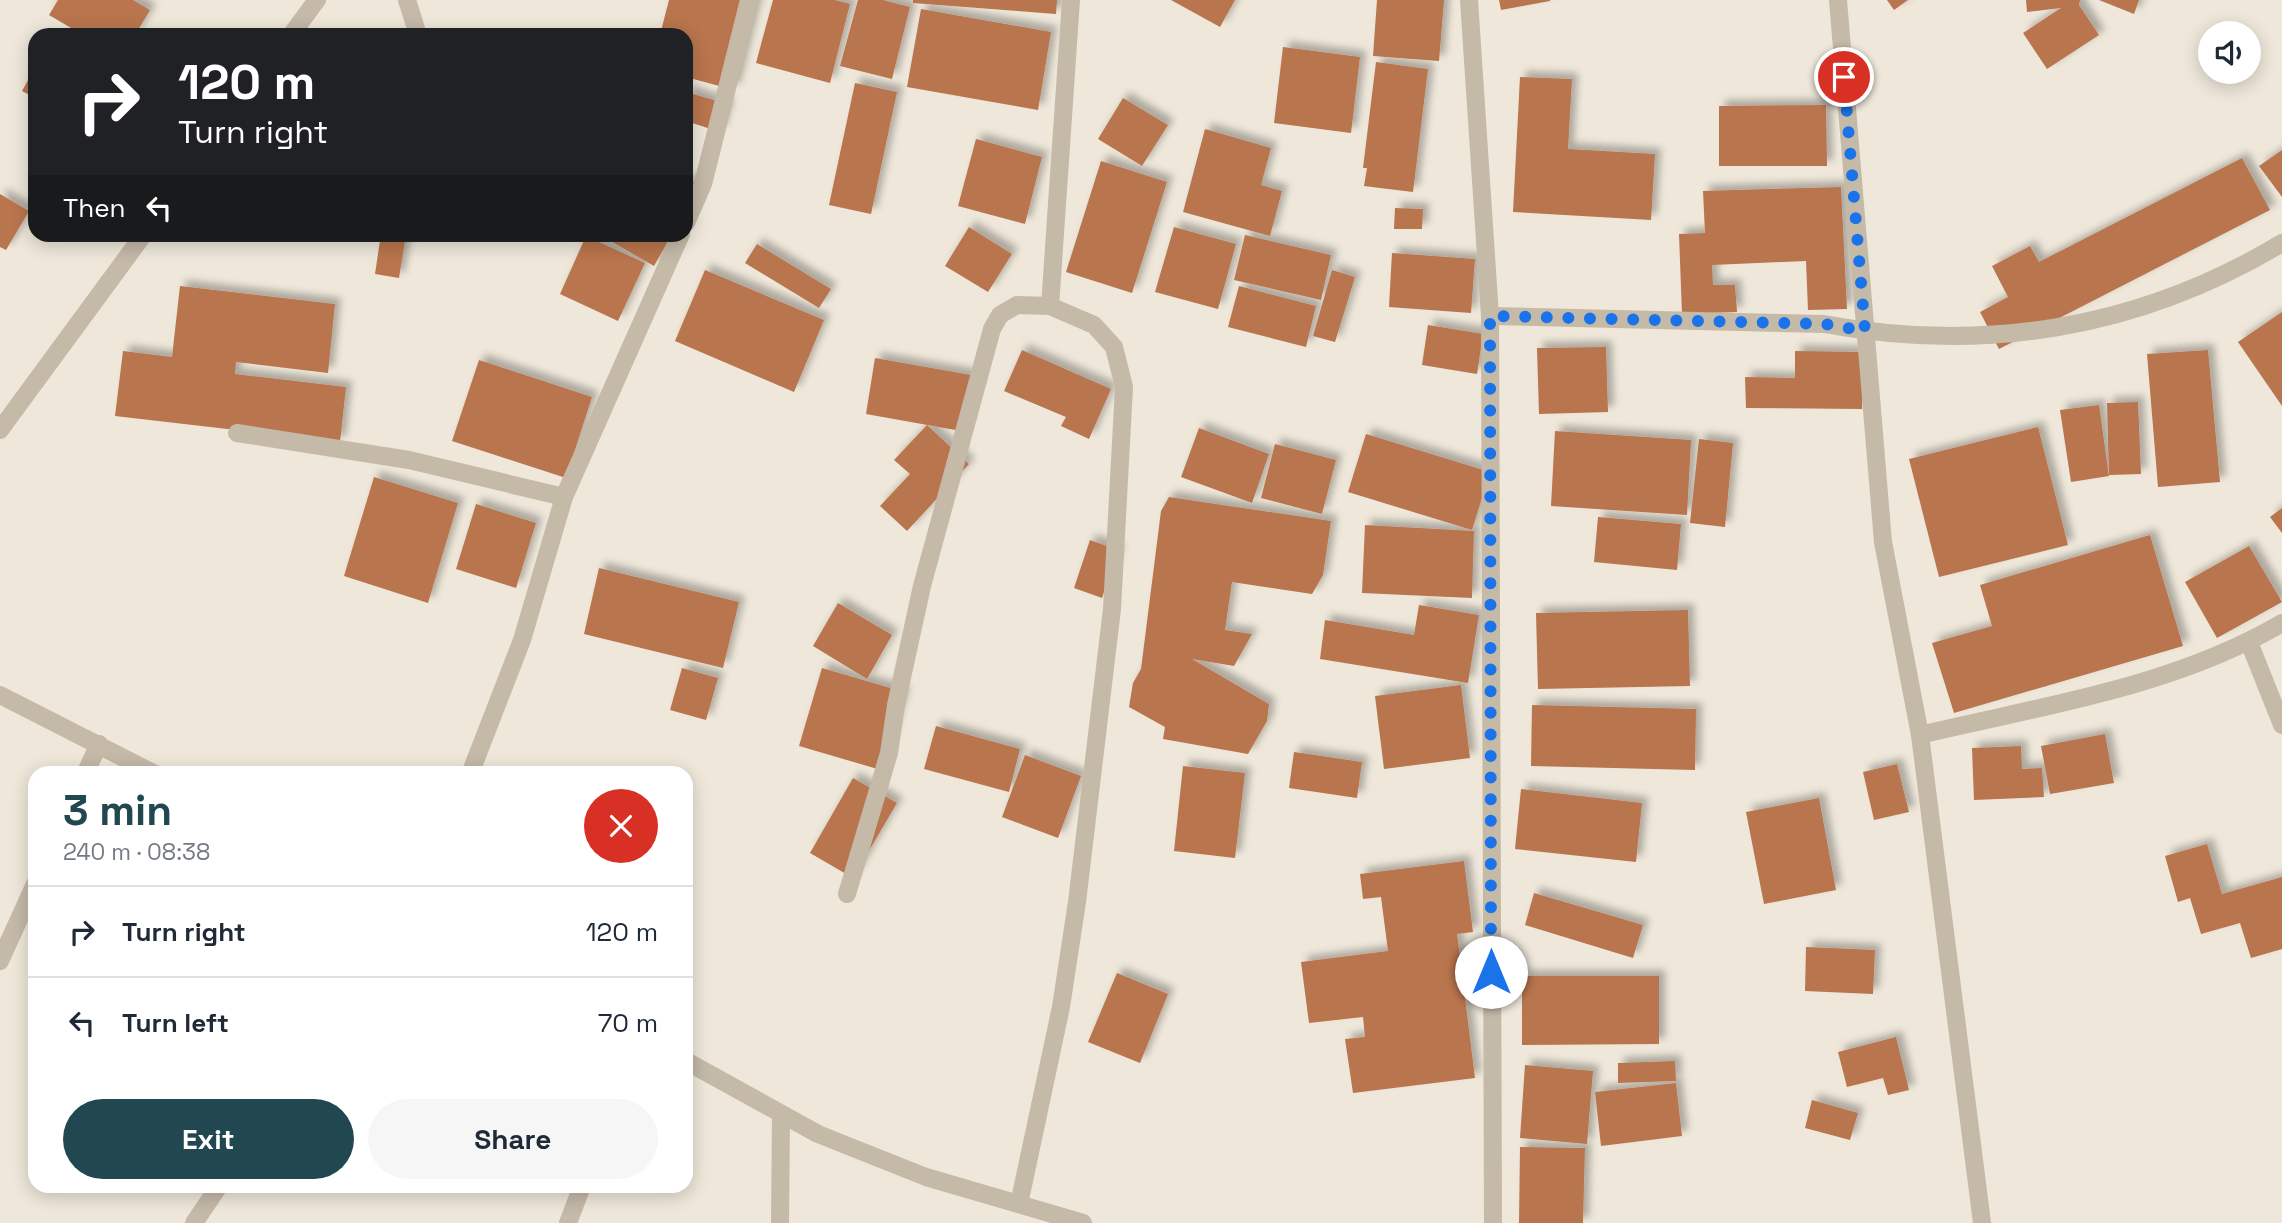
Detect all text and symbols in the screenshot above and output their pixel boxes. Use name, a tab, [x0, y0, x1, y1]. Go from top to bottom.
map controls	[2198, 21, 2261, 84]
button: sound	[2198, 21, 2261, 84]
pin	[1814, 47, 1874, 107]
text: 120 m	[178, 51, 315, 113]
icon: right	[63, 56, 154, 147]
icon: arrive	[1825, 58, 1863, 96]
text: Turn right	[178, 112, 328, 152]
icon: left	[140, 189, 178, 227]
text: Then	[63, 191, 126, 225]
text: 3 min	[63, 784, 172, 837]
button: close	[584, 789, 658, 863]
text: 240 m · 08:38	[63, 837, 210, 867]
icon: right	[63, 913, 101, 951]
text: Turn right	[122, 915, 246, 949]
text: 120 m	[586, 915, 658, 949]
position arrow	[1454, 935, 1528, 1009]
icon: left	[63, 1004, 101, 1042]
text: Turn left	[122, 1006, 229, 1040]
text: 70 m	[598, 1006, 658, 1040]
button: Exit	[63, 1099, 354, 1179]
button: Share	[368, 1099, 658, 1179]

